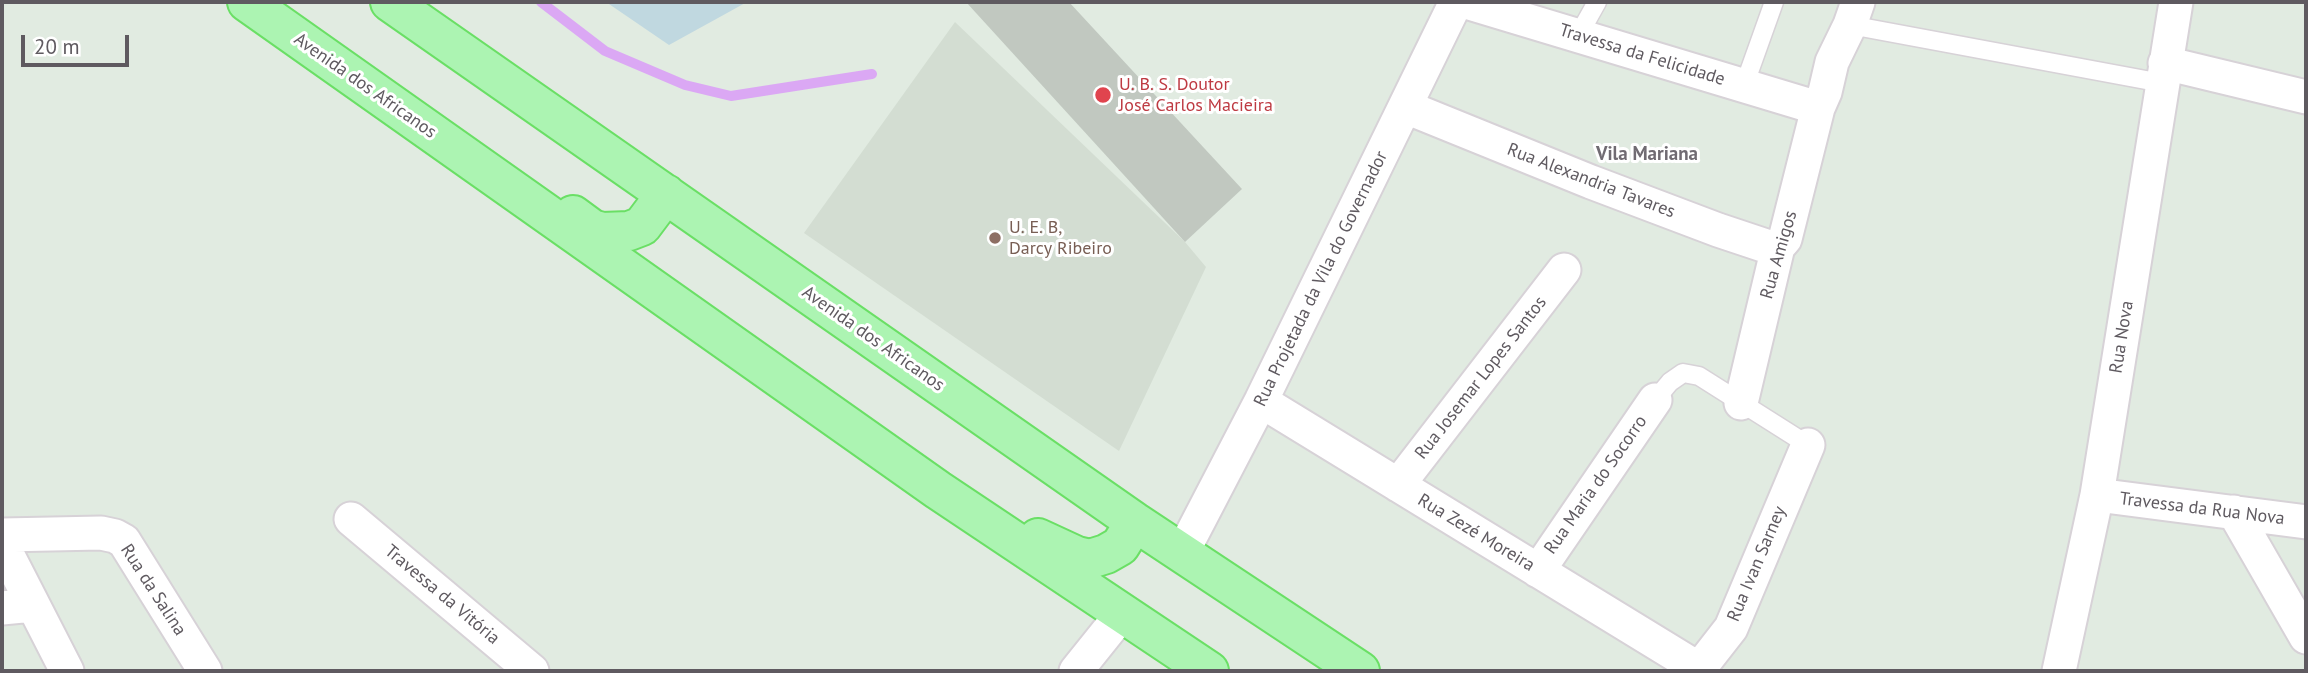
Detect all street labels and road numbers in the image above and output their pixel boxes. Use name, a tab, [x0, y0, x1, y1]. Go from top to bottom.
street label: Travessa da Felicidade	[1557, 20, 1727, 90]
street label: Avenida dos Africanos	[290, 29, 440, 143]
street label: Rua Alexandria Tavares	[1504, 139, 1678, 223]
street label: Rua Projetada da Vila do Governador	[1250, 148, 1392, 410]
street label: Rua Amigos	[1756, 208, 1802, 302]
street label: Avenida dos Africanos	[798, 282, 948, 396]
street label: Rua Josemar Lopes Santos	[1411, 292, 1551, 464]
street label: Rua Nova	[2106, 299, 2138, 375]
street label: Rua Maria do Socorro	[1540, 411, 1652, 559]
street label: Travessa da Rua Nova	[2118, 488, 2286, 530]
street label: Rua Zezé Moreira	[1414, 490, 1538, 576]
street label: Rua Ivan Sarney	[1723, 503, 1791, 625]
street label: Rua da Salina	[115, 540, 191, 640]
street label: Travessa da Vitória	[380, 541, 504, 649]

